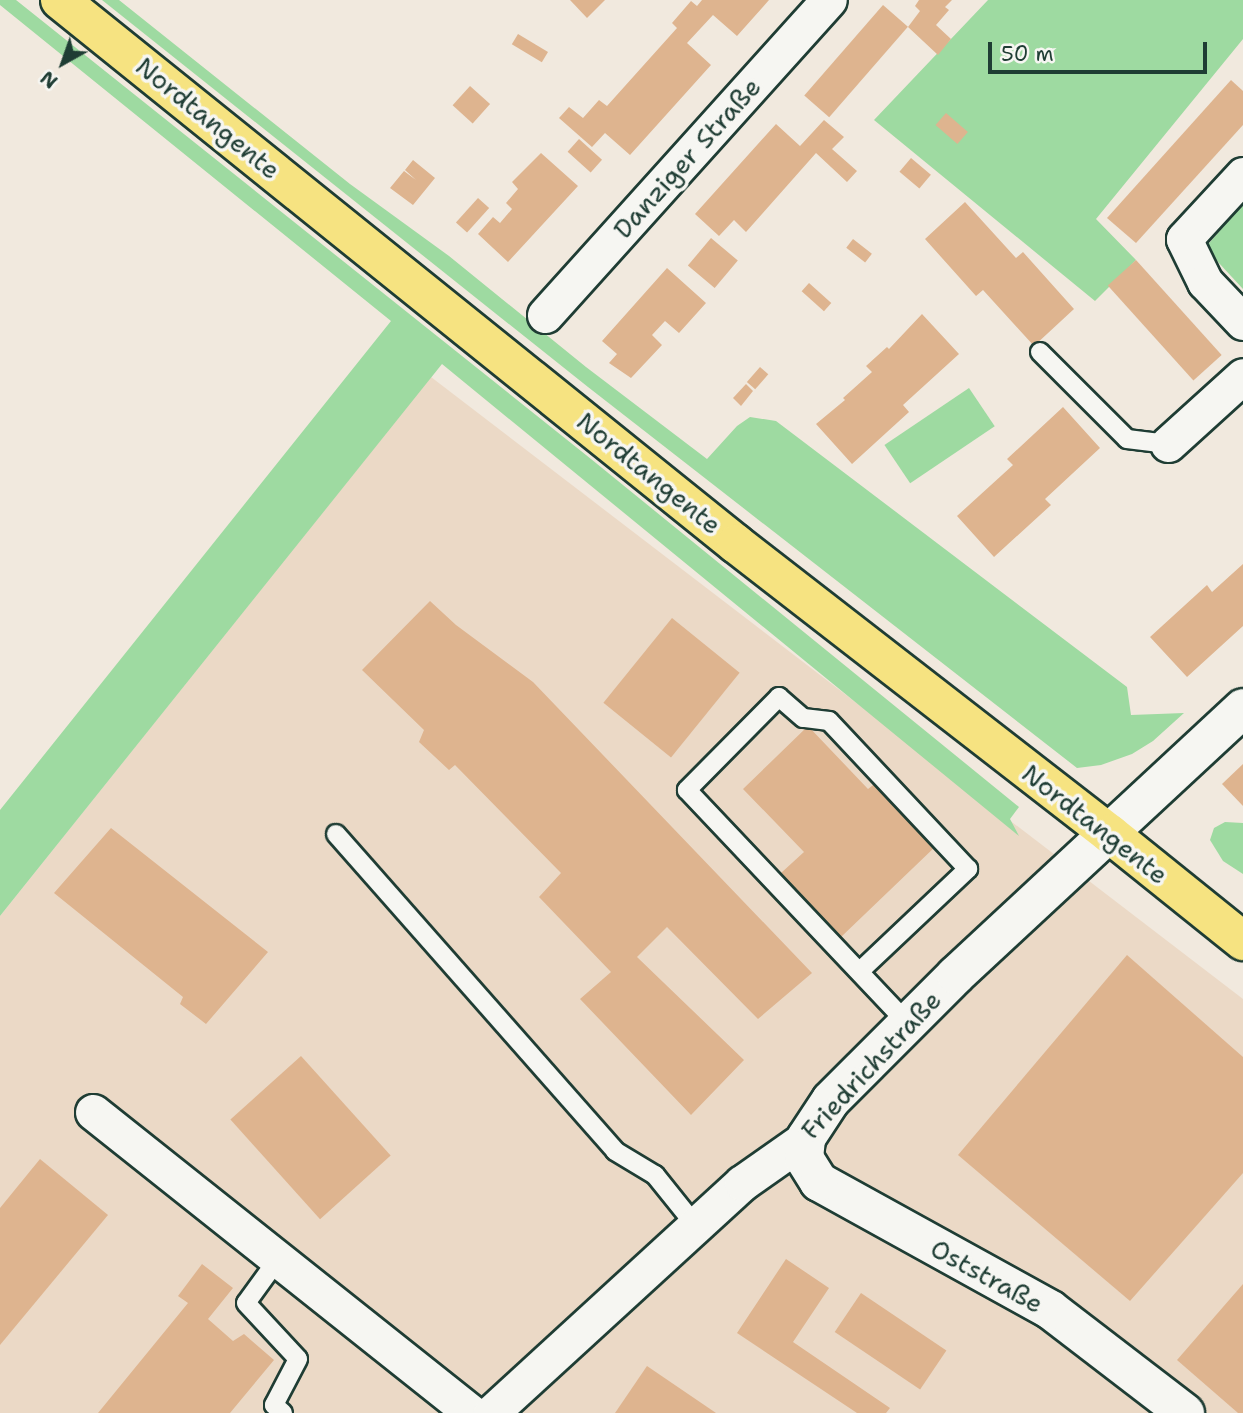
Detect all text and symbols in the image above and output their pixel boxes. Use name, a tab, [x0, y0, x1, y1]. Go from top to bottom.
north arrow	[28, 28, 98, 98]
scale bar	[991, 28, 1210, 72]
text: 50 m	[1001, 40, 1054, 68]
street label: Nordtangente	[130, 50, 286, 186]
text: N	[35, 65, 63, 94]
street label: Danziger Straße	[607, 71, 767, 245]
street label: Nordtangente	[571, 405, 727, 541]
street label: Nordtangente	[1016, 757, 1174, 891]
street label: Friedrichstraße	[794, 984, 948, 1146]
street label: Oststraße	[925, 1232, 1049, 1320]

